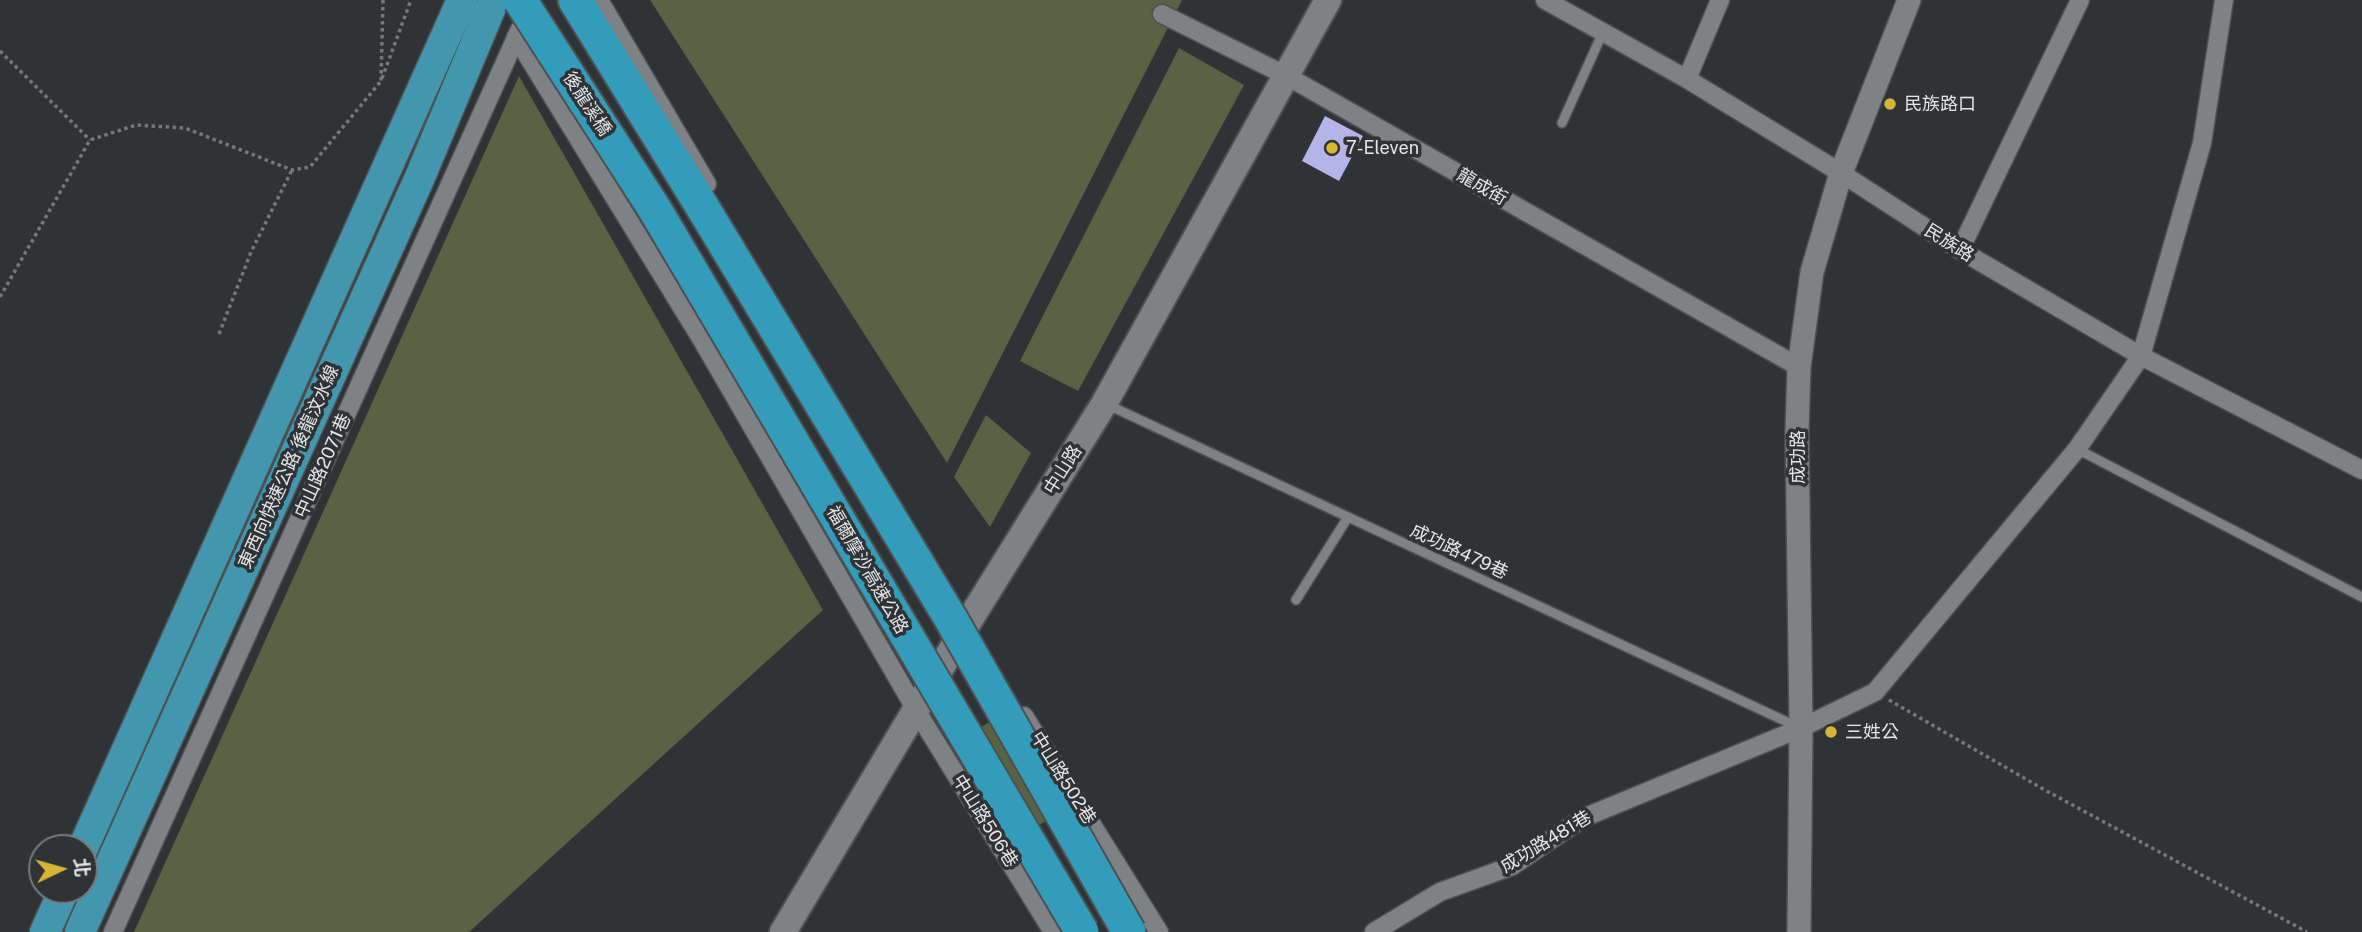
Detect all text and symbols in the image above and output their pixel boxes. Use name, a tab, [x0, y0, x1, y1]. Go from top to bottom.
street label: 後龍溪橋	[558, 68, 616, 140]
place label: 民族路口	[1904, 93, 1976, 115]
marker: 民族路口	[1882, 96, 1898, 112]
place label: 7-Eleven	[1346, 137, 1419, 159]
marker: 7-Eleven	[1324, 140, 1340, 156]
street label: 龍成街	[1453, 164, 1511, 210]
street label: 民族路	[1920, 220, 1978, 266]
street label: 東西向快速公路 後龍汶水線	[234, 362, 344, 572]
street label: 中山路2071巷	[290, 410, 356, 522]
street label: 成功路	[1787, 430, 1809, 484]
street label: 中山路	[1040, 441, 1086, 499]
street label: 福爾摩沙高速公路	[822, 502, 912, 638]
street label: 成功路479巷	[1407, 520, 1511, 584]
place label: 三姓公	[1845, 721, 1899, 743]
marker: 三姓公	[1823, 724, 1839, 740]
street label: 中山路502巷	[1026, 728, 1100, 828]
street label: 中山路506巷	[948, 770, 1022, 872]
street label: 成功路481巷	[1497, 806, 1595, 878]
north arrow	[28, 834, 98, 904]
text: 北	[70, 857, 94, 878]

